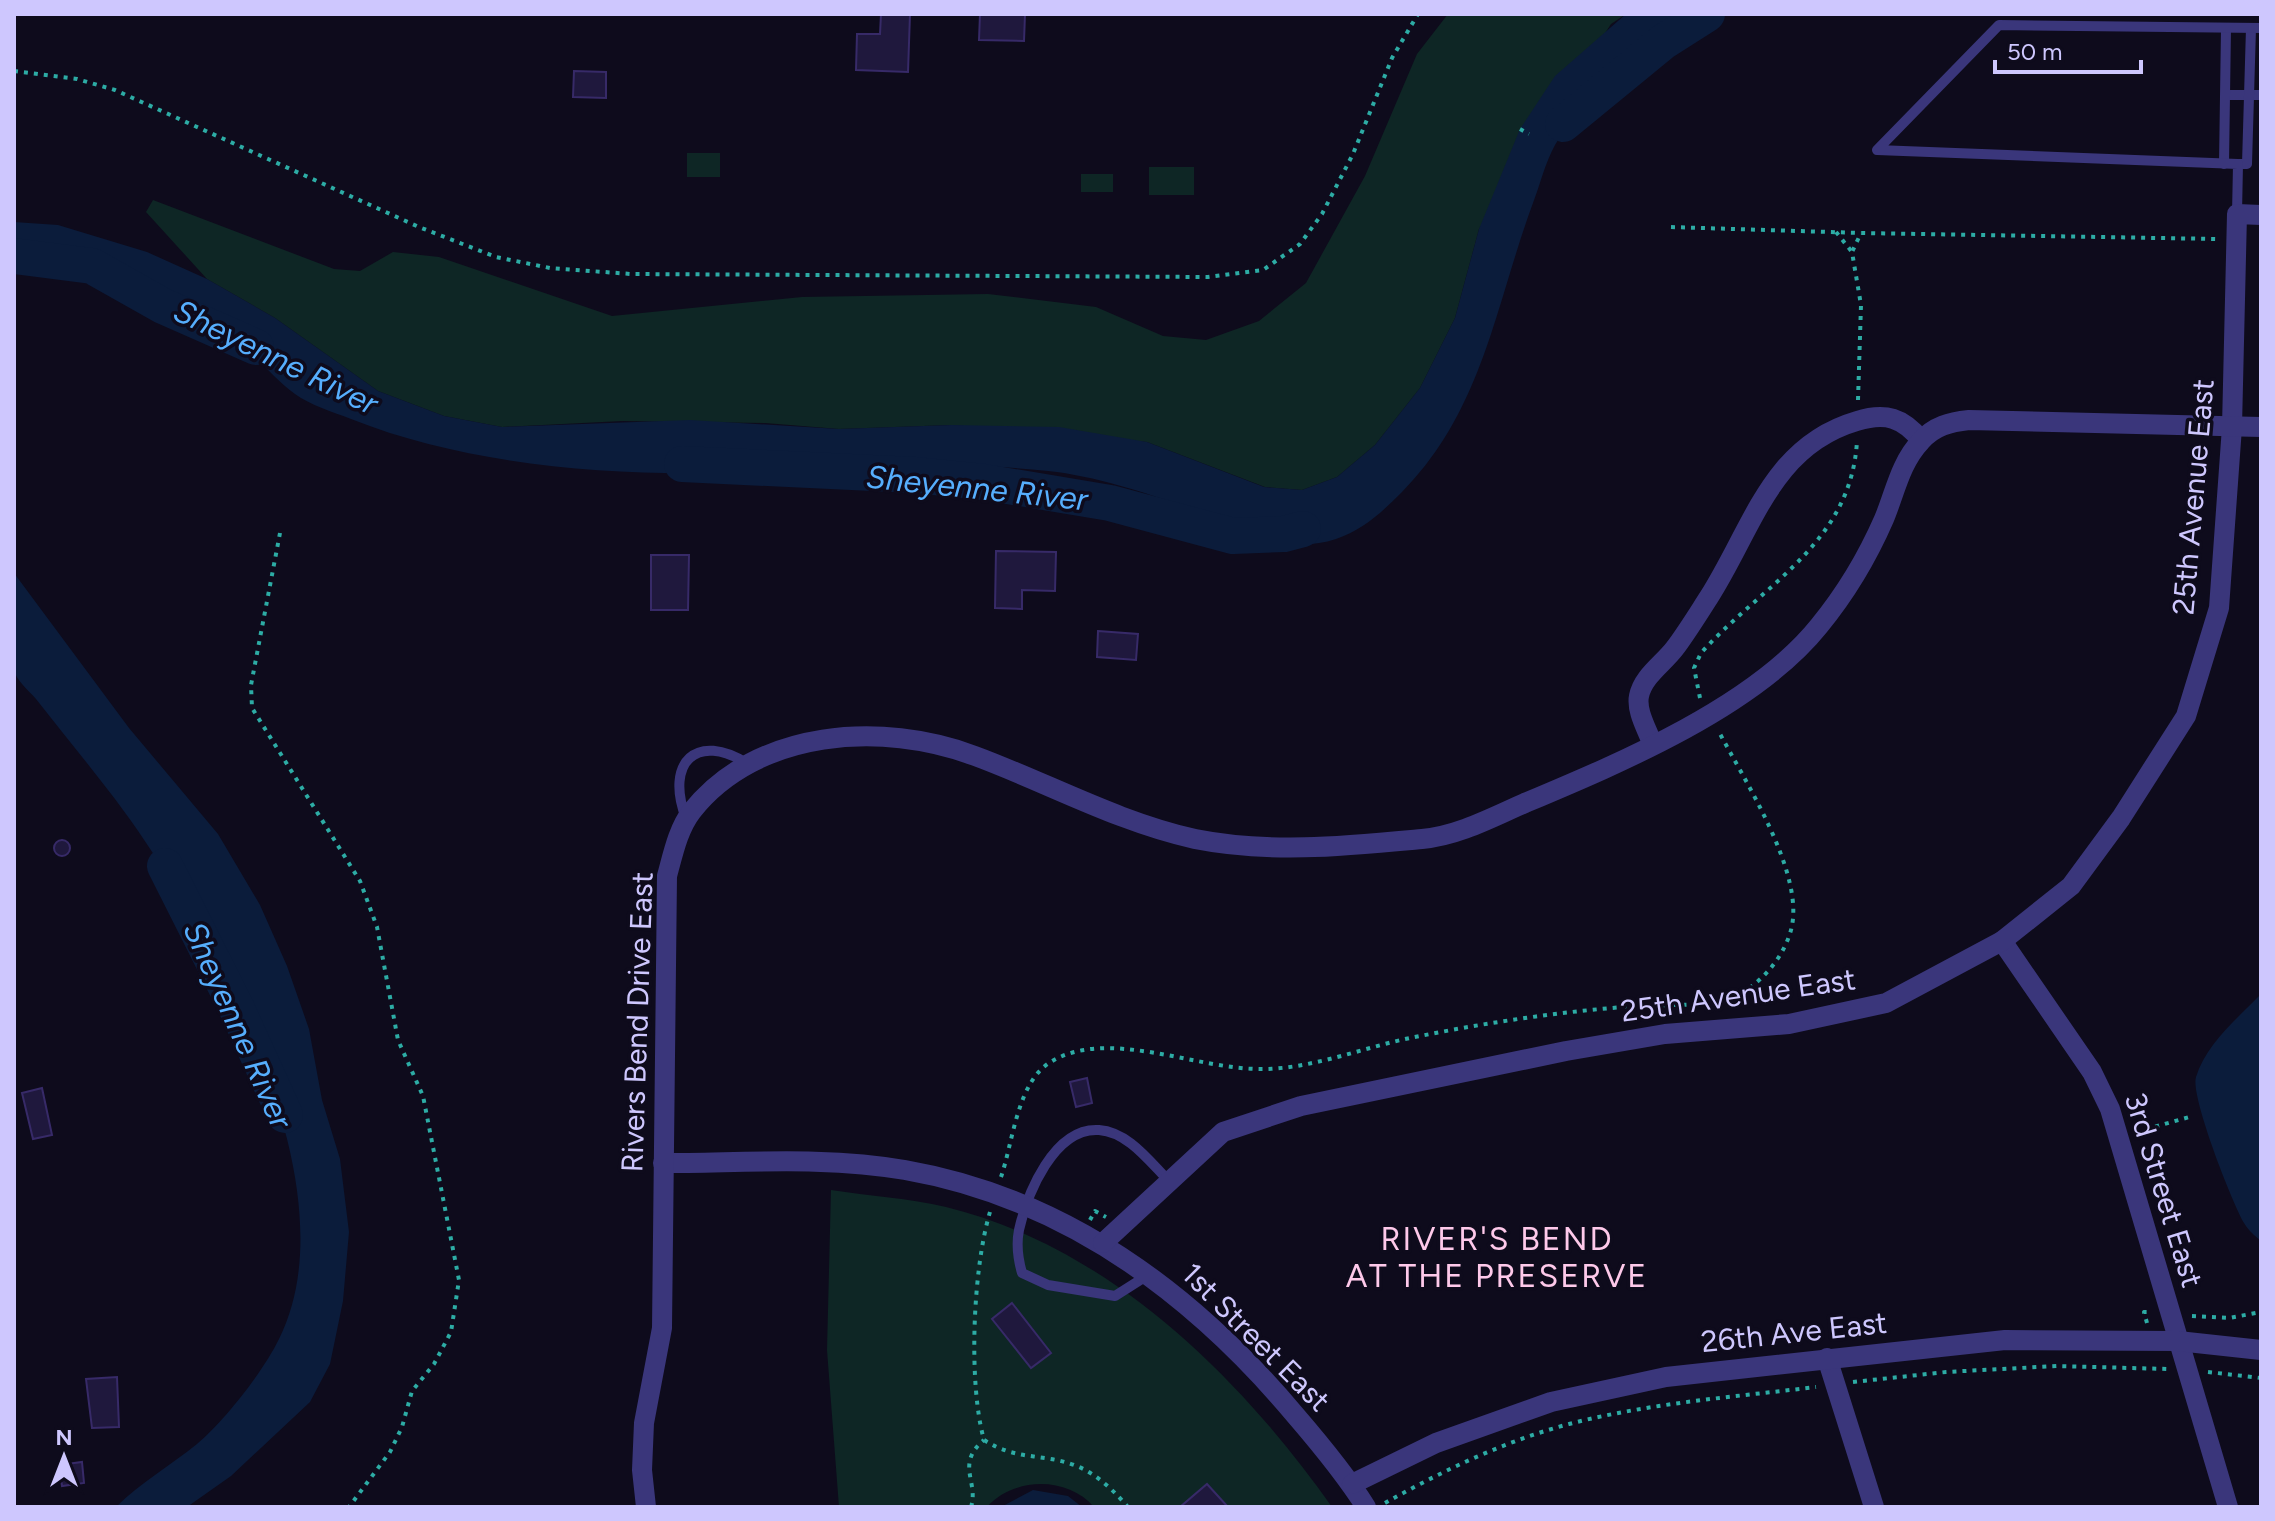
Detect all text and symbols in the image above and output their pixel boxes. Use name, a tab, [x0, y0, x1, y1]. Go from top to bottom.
scale bar	[1995, 24, 2141, 74]
text: 50 m	[2007, 37, 2063, 66]
water label: Sheyenne River	[168, 291, 385, 423]
street label: 25th Avenue East	[2164, 377, 2222, 617]
water label: Sheyenne River	[865, 457, 1091, 519]
street label: Rivers Bend Drive East	[613, 871, 661, 1173]
water label: Sheyenne River	[175, 916, 301, 1135]
street label: 25th Avenue East	[1618, 960, 1858, 1030]
street label: 3rd Street East	[2117, 1088, 2211, 1292]
district label: RIVER'S BEND AT THE PRESERVE	[1346, 1220, 1648, 1295]
street label: 1st Street East	[1174, 1255, 1338, 1419]
street label: 26th Ave East	[1699, 1304, 1889, 1360]
north arrow	[24, 1417, 104, 1497]
text: N	[55, 1424, 73, 1451]

